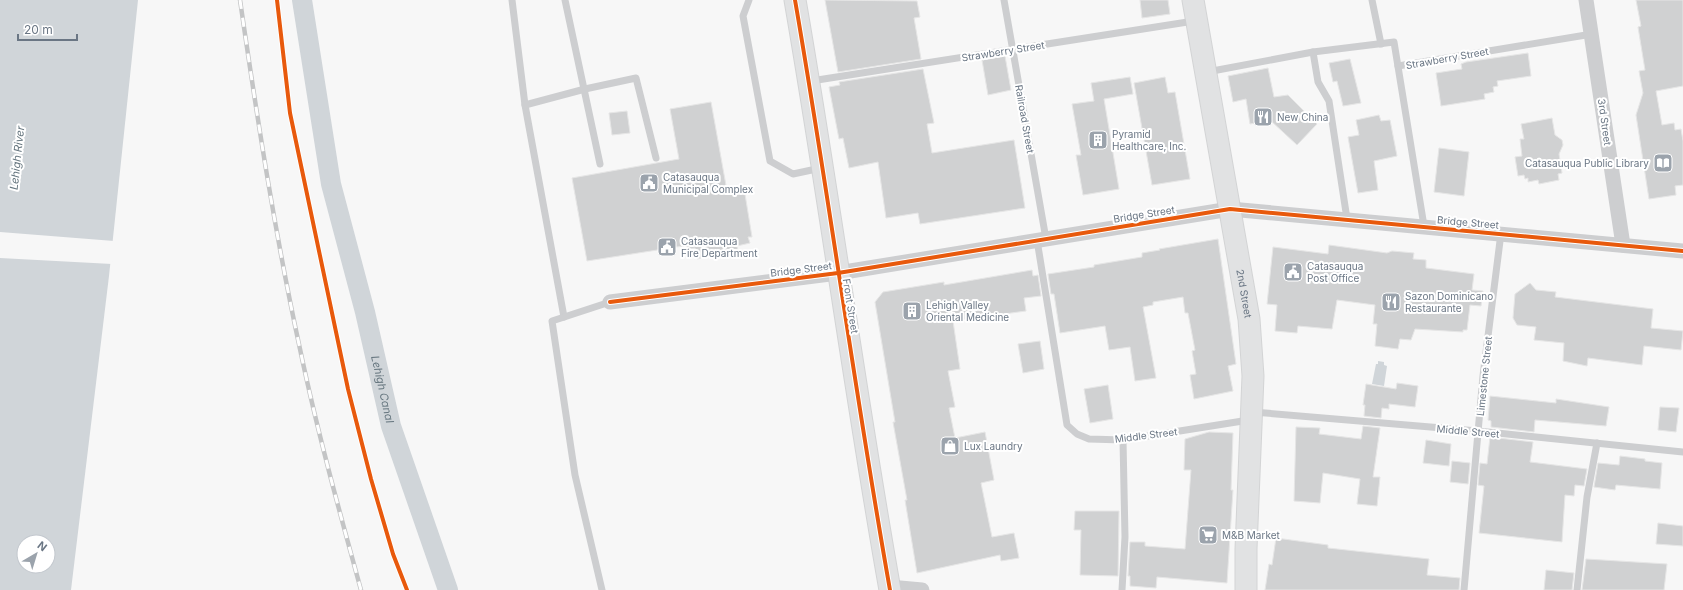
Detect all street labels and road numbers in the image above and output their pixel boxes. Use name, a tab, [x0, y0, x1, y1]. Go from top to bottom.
street label: Strawberry Street	[961, 38, 1046, 63]
street label: Strawberry Street	[1405, 45, 1490, 71]
street label: Railroad Street	[1013, 84, 1037, 155]
street label: 3rd Street	[1596, 98, 1614, 147]
street label: Bridge Street	[1112, 203, 1176, 225]
street label: Bridge Street	[1437, 213, 1500, 231]
street label: Bridge Street	[769, 259, 833, 279]
street label: 2nd Street	[1234, 268, 1255, 320]
street label: Front Street	[841, 278, 861, 335]
street label: Limestone Street	[1474, 335, 1494, 416]
street label: Middle Street	[1436, 422, 1501, 440]
street label: Middle Street	[1114, 425, 1179, 445]

